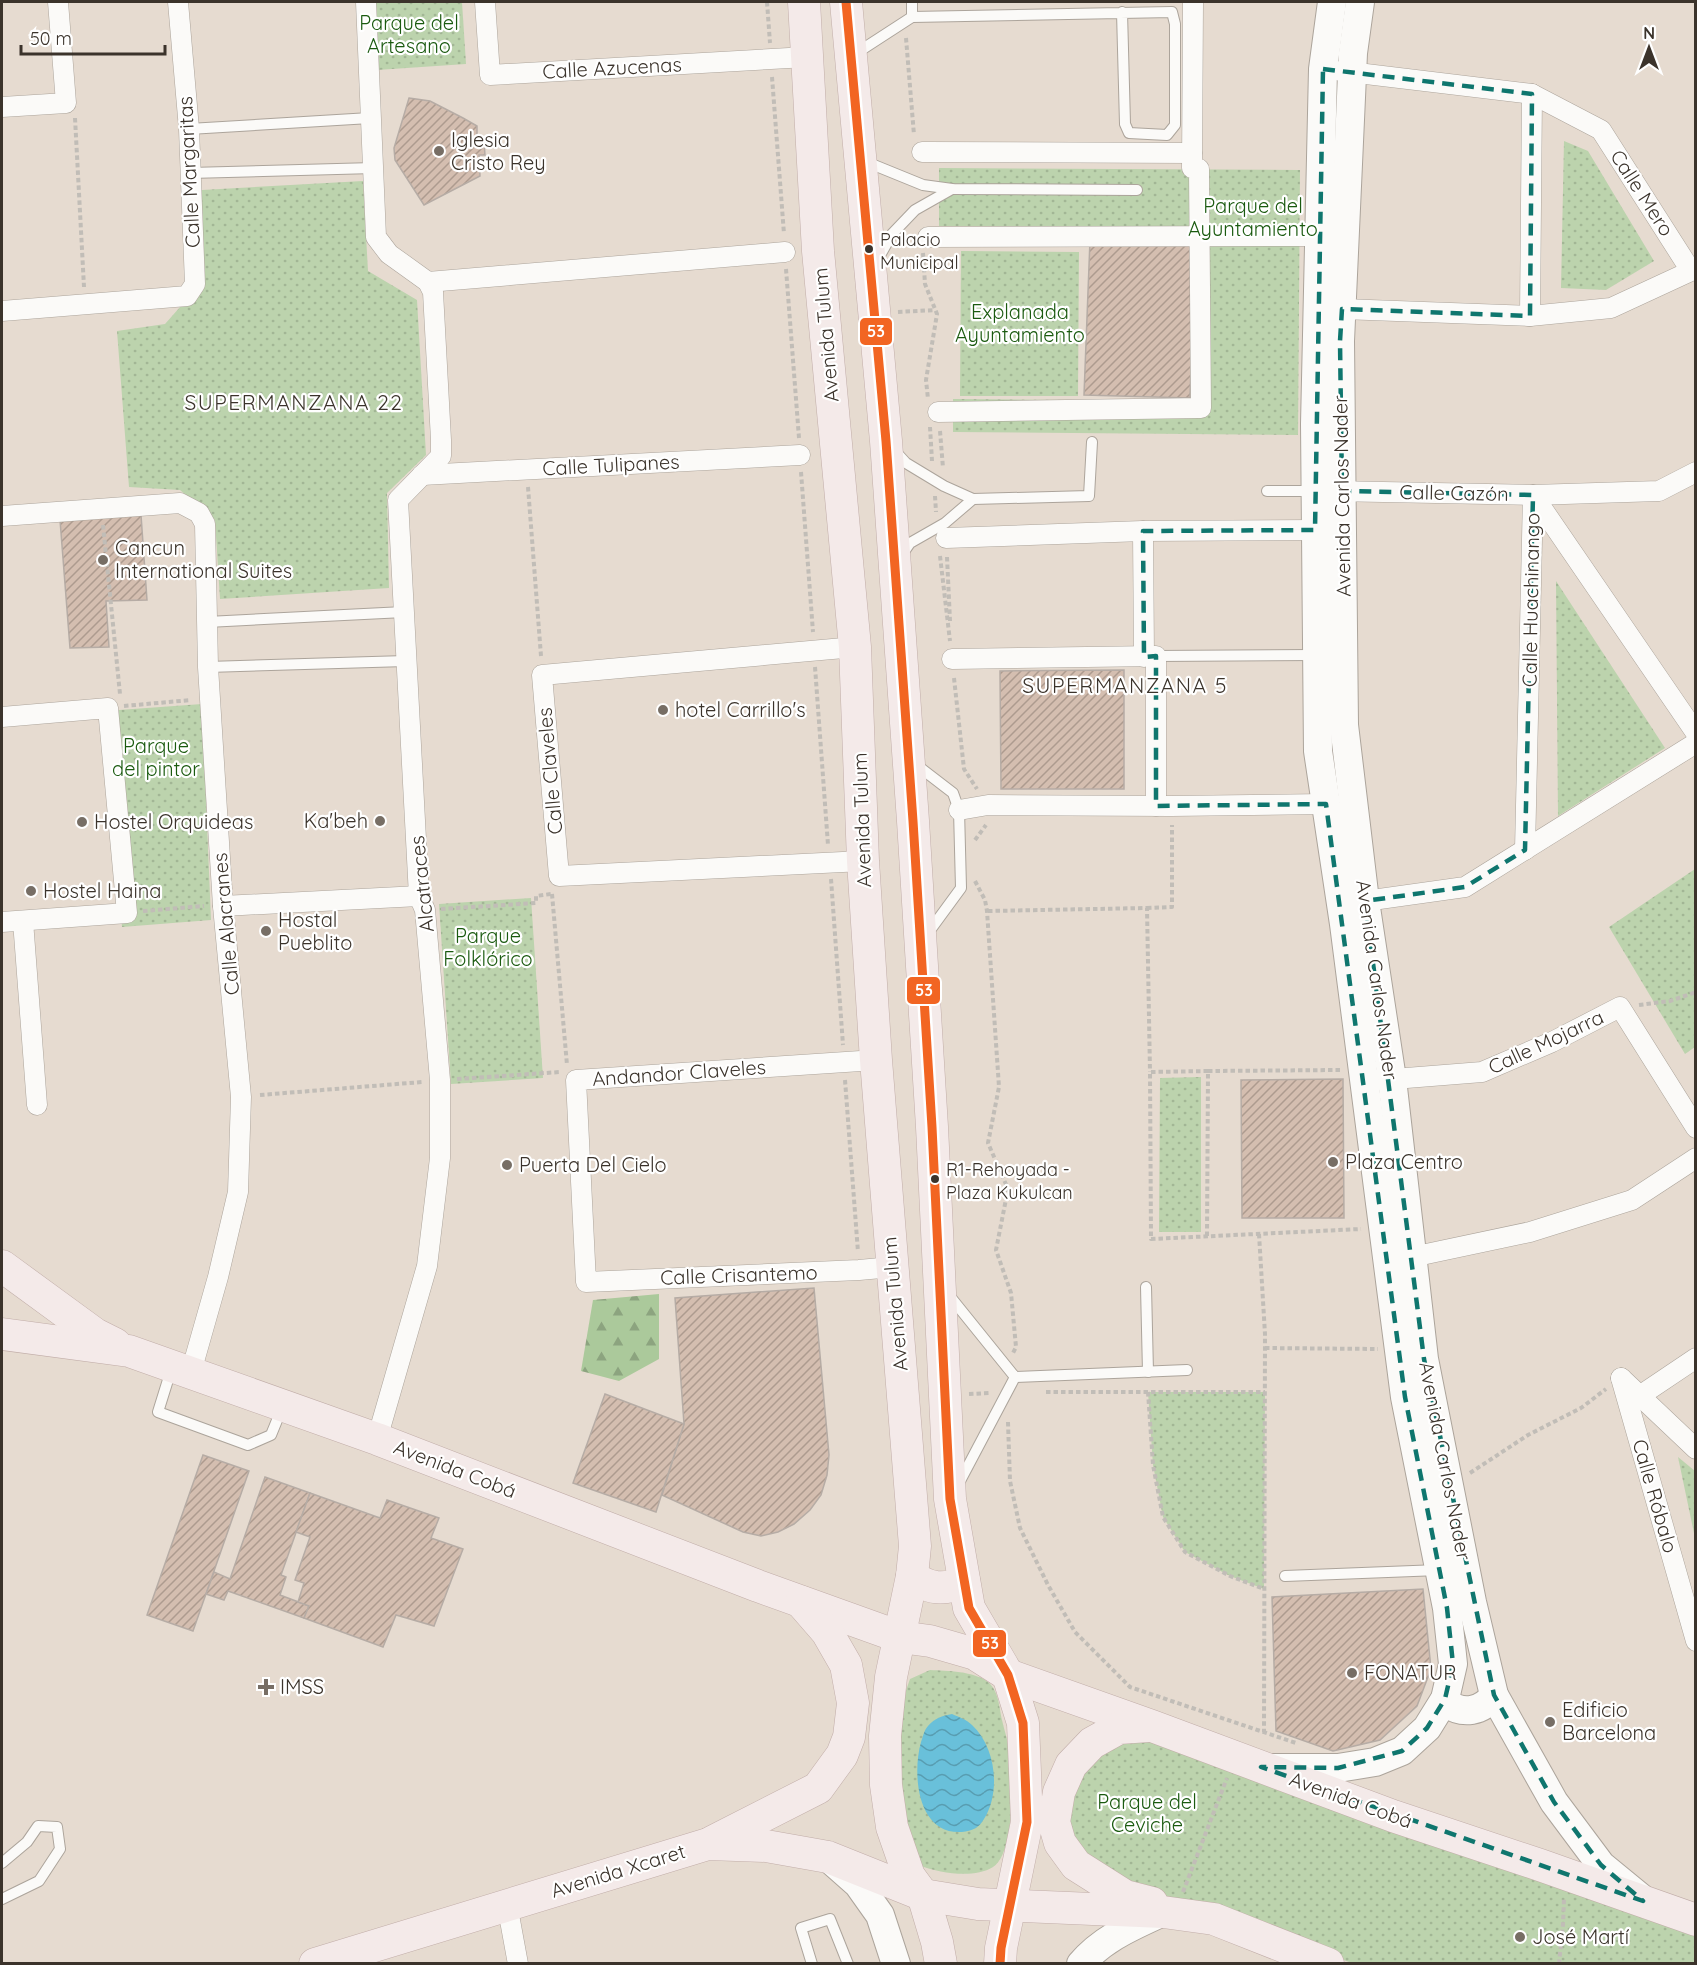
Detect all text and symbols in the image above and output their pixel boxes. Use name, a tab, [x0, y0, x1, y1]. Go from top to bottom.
park label: Parque del Artesano	[359, 10, 459, 58]
scale bar	[21, 18, 165, 56]
north arrow	[1619, 18, 1679, 78]
text: N	[1643, 23, 1655, 43]
text: 50 m	[30, 27, 72, 50]
street label: Calle Azucenas	[542, 51, 682, 84]
street label: Calle Margaritas	[172, 96, 205, 248]
place label: Iglesia Cristo Rey	[451, 127, 546, 175]
marker: Iglesia Cristo Rey	[432, 144, 446, 158]
street label: Calle Mero	[1605, 145, 1680, 241]
park label: Parque del Ayuntamiento	[1188, 193, 1318, 241]
place label: Palacio Municipal	[880, 228, 959, 274]
marker: Palacio Municipal	[863, 243, 875, 255]
street label: Avenida Tulum	[807, 267, 844, 403]
park label: Explanada Ayuntamiento	[955, 299, 1085, 347]
line badge: 53	[859, 317, 893, 346]
text: 53	[867, 321, 885, 341]
district label: SUPERMANZANA 22	[184, 389, 404, 415]
street label: Avenida Carlos Nader	[1327, 395, 1356, 597]
street label: Calle Tulipanes	[542, 448, 680, 481]
street label: Calle Cazón	[1399, 479, 1509, 506]
street label: Calle Huachinango	[1516, 513, 1545, 687]
place label: Cancun International Suites	[115, 535, 292, 583]
marker: Cancun International Suites	[96, 553, 110, 567]
district label: SUPERMANZANA 5	[1022, 672, 1228, 698]
place label: hotel Carrillo's	[675, 697, 806, 722]
marker: hotel Carrillo's	[656, 703, 670, 717]
street label: Calle Claveles	[532, 707, 568, 836]
park label: Parque del pintor	[112, 733, 200, 781]
street label: Avenida Tulum	[847, 752, 876, 888]
place label: Ka'beh	[304, 808, 368, 833]
place label: Hostel Orquideas	[94, 809, 253, 834]
marker: Ka'beh	[373, 814, 387, 828]
marker: Hostel Orquideas	[75, 815, 89, 829]
street label: Alcatraces	[404, 834, 439, 934]
street label: Calle Alacranes	[207, 852, 244, 996]
place label: Hostel Haina	[43, 878, 161, 903]
street label: Avenida Carlos Nader	[1351, 878, 1404, 1082]
marker: Hostel Haina	[24, 884, 38, 898]
place label: Hostal Pueblito	[278, 907, 352, 955]
park label: Parque Folklórico	[443, 923, 533, 971]
marker: Hostal Pueblito	[259, 924, 273, 938]
line badge: 53	[906, 976, 941, 1005]
text: 53	[915, 980, 933, 1000]
street label: Calle Mojarra	[1484, 1004, 1607, 1079]
street label: Andandor Claveles	[591, 1054, 767, 1091]
place label: Plaza Centro	[1345, 1149, 1463, 1174]
place label: Puerta Del Cielo	[519, 1152, 667, 1177]
marker: Plaza Centro	[1326, 1155, 1340, 1169]
marker: Puerta Del Cielo	[500, 1158, 514, 1172]
place label: R1-Rehoyada - Plaza Kukulcan	[946, 1158, 1073, 1204]
marker: R1-Rehoyada - Plaza Kukulcan	[929, 1173, 941, 1185]
street label: Avenida Tulum	[876, 1236, 913, 1372]
street label: Calle Crisantemo	[660, 1259, 818, 1290]
street label: Avenida Carlos Nader	[1414, 1360, 1477, 1563]
street label: Avenida Cobá	[390, 1434, 520, 1503]
street label: Calle Róbalo	[1627, 1436, 1684, 1556]
line badge: 53	[972, 1629, 1007, 1658]
text: 53	[981, 1633, 999, 1653]
place label: FONATUR	[1364, 1660, 1457, 1685]
marker: FONATUR	[1345, 1666, 1359, 1680]
place label: IMSS	[280, 1674, 324, 1699]
marker: IMSS	[257, 1678, 275, 1696]
place label: Edificio Barcelona	[1562, 1697, 1656, 1745]
marker: Edificio Barcelona	[1543, 1715, 1557, 1729]
street label: Avenida Cobá	[1286, 1766, 1416, 1833]
park label: Parque del Ceviche	[1097, 1789, 1197, 1837]
street label: Avenida Xcaret	[548, 1838, 688, 1903]
place label: José Martí	[1532, 1924, 1630, 1949]
marker: José Martí	[1513, 1930, 1527, 1944]

